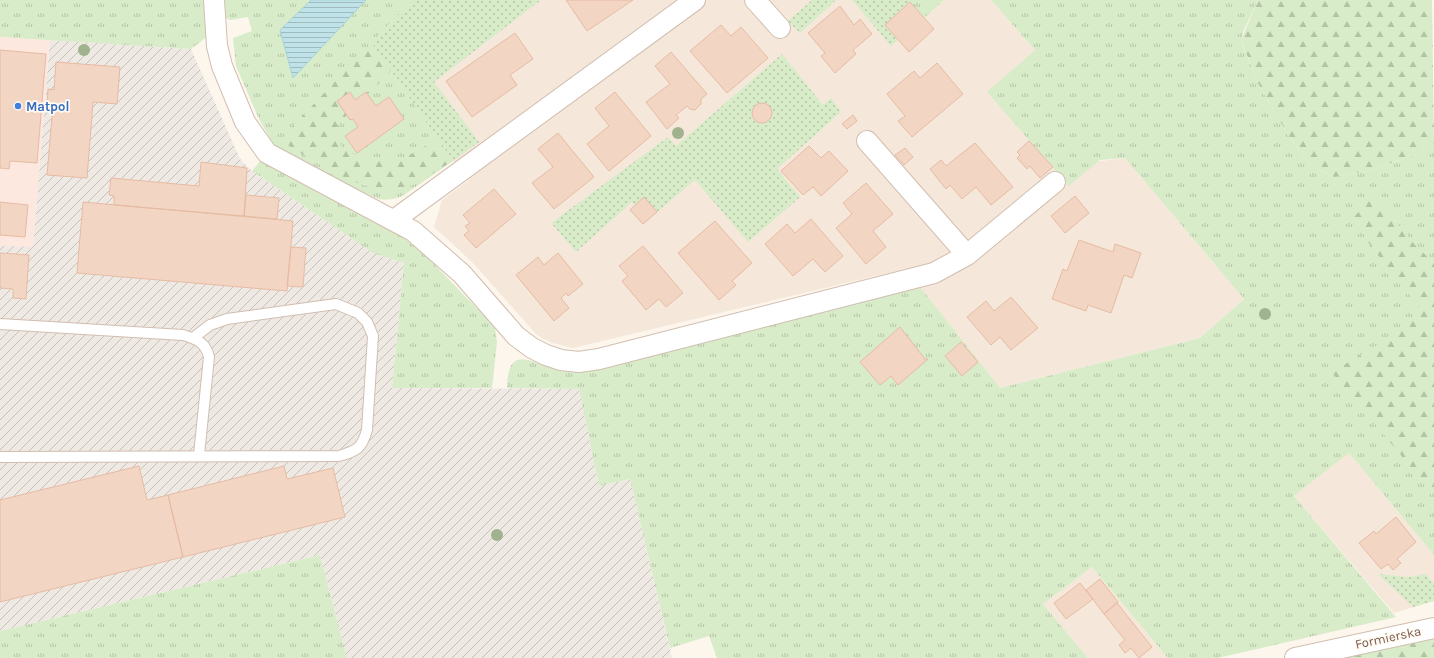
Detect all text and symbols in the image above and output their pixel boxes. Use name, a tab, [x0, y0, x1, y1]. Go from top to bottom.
place label: Matpol	[26, 99, 69, 114]
marker: Matpol	[13, 101, 23, 111]
street label: Formierska	[1354, 623, 1422, 652]

